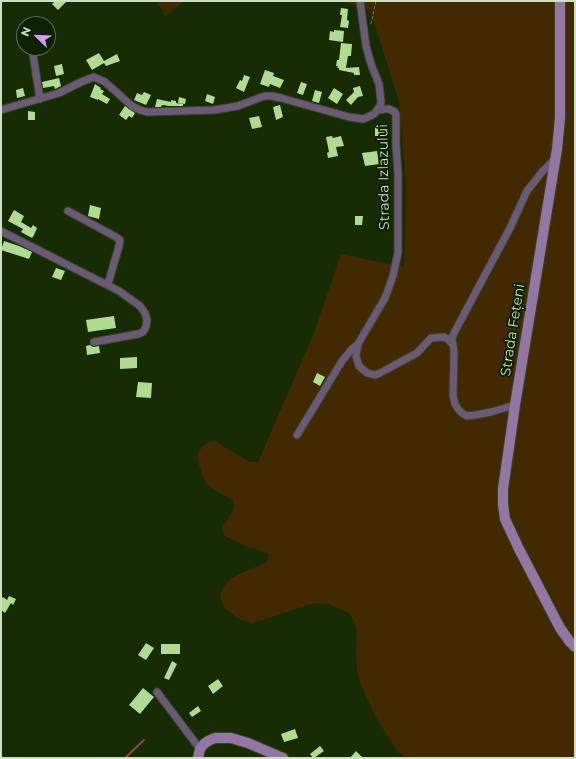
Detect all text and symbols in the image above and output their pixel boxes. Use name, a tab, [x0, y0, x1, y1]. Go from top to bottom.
north arrow	[16, 16, 56, 56]
text: N	[18, 25, 34, 39]
street label: Strada Izlazului	[375, 124, 393, 230]
street label: Strada Fețeni	[497, 283, 529, 377]

